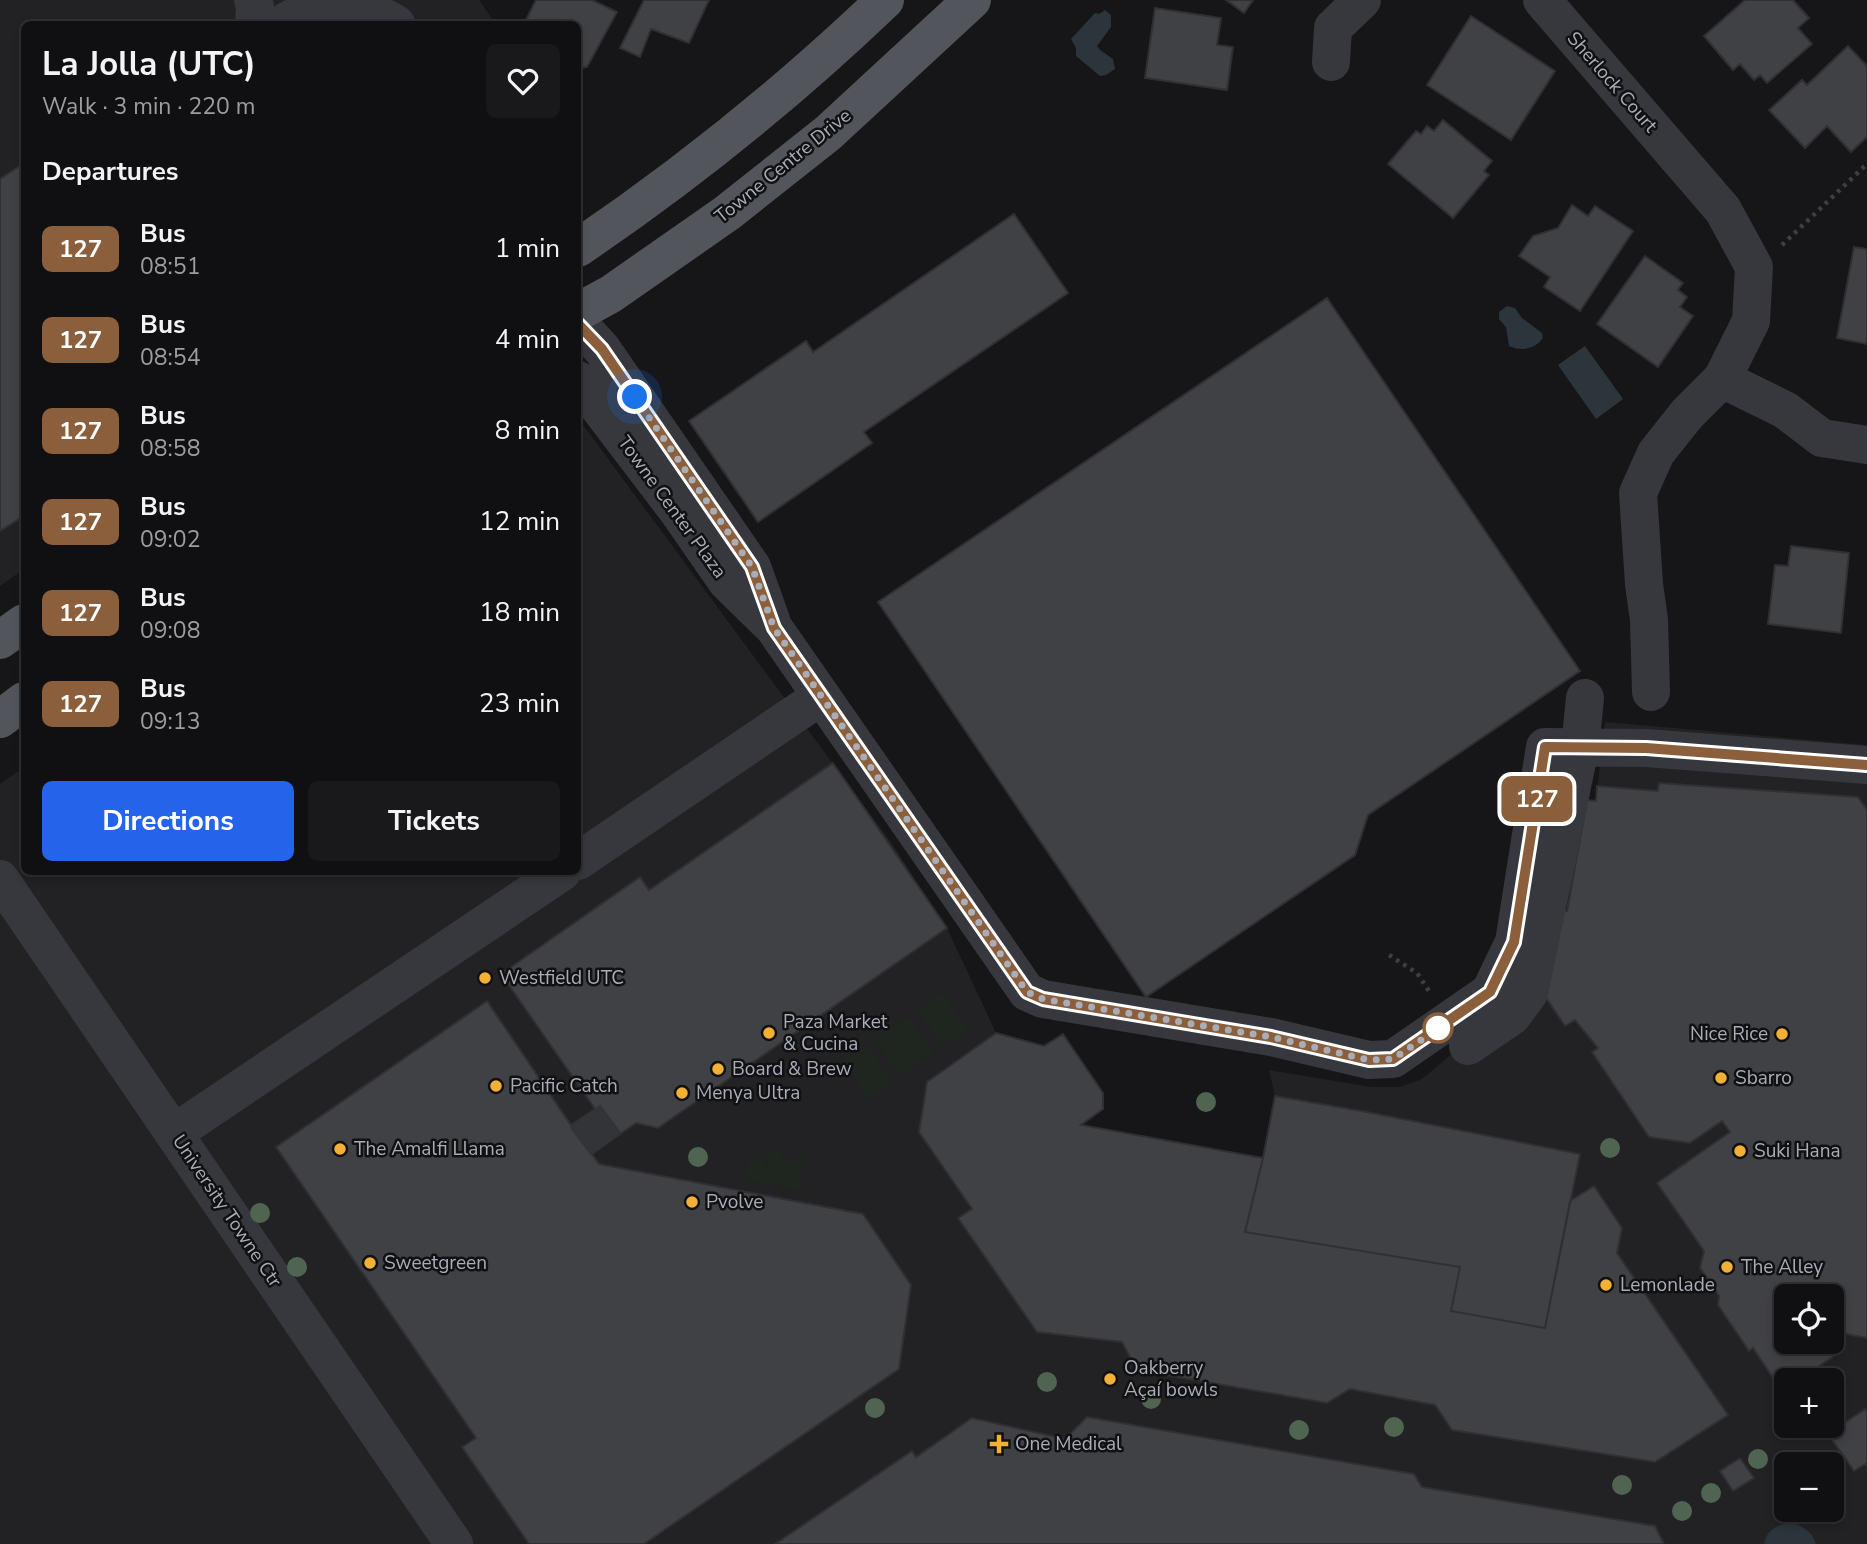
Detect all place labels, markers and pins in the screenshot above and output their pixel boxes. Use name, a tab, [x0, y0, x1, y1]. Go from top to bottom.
place label: Westfield UTC	[499, 965, 624, 991]
marker: Westfield UTC	[477, 970, 493, 986]
place label: Paza Market & Cucina	[783, 1009, 888, 1057]
unlabelled marker	[1423, 1013, 1453, 1043]
place label: Nice Rice	[1690, 1021, 1768, 1047]
marker: Paza Market & Cucina	[761, 1025, 777, 1041]
marker: Nice Rice	[1774, 1026, 1790, 1042]
place label: Board & Brew	[732, 1056, 852, 1082]
marker: Board & Brew	[710, 1061, 726, 1077]
place label: Sbarro	[1735, 1065, 1792, 1091]
marker: Sbarro	[1713, 1070, 1729, 1086]
place label: Pacific Catch	[510, 1073, 618, 1099]
marker: Pacific Catch	[488, 1078, 504, 1094]
place label: Menya Ultra	[696, 1080, 800, 1106]
marker: Menya Ultra	[674, 1085, 690, 1101]
place label: The Amalfi Llama	[354, 1136, 505, 1162]
place label: Suki Hana	[1754, 1138, 1841, 1164]
marker: The Amalfi Llama	[332, 1141, 348, 1157]
marker: Suki Hana	[1732, 1143, 1748, 1159]
place label: Pvolve	[706, 1189, 763, 1215]
marker: Pvolve	[684, 1194, 700, 1210]
place label: Sweetgreen	[384, 1250, 487, 1276]
place label: The Alley	[1741, 1254, 1823, 1280]
marker: Sweetgreen	[362, 1255, 378, 1271]
marker: The Alley	[1719, 1259, 1735, 1275]
place label: Lemonlade	[1620, 1272, 1715, 1298]
marker: Lemonlade	[1598, 1277, 1614, 1293]
place label: Oakberry Açaí bowls	[1124, 1355, 1218, 1403]
marker: Oakberry Açaí bowls	[1102, 1371, 1118, 1387]
place label: One Medical	[1015, 1431, 1122, 1457]
marker: One Medical	[989, 1434, 1009, 1454]

